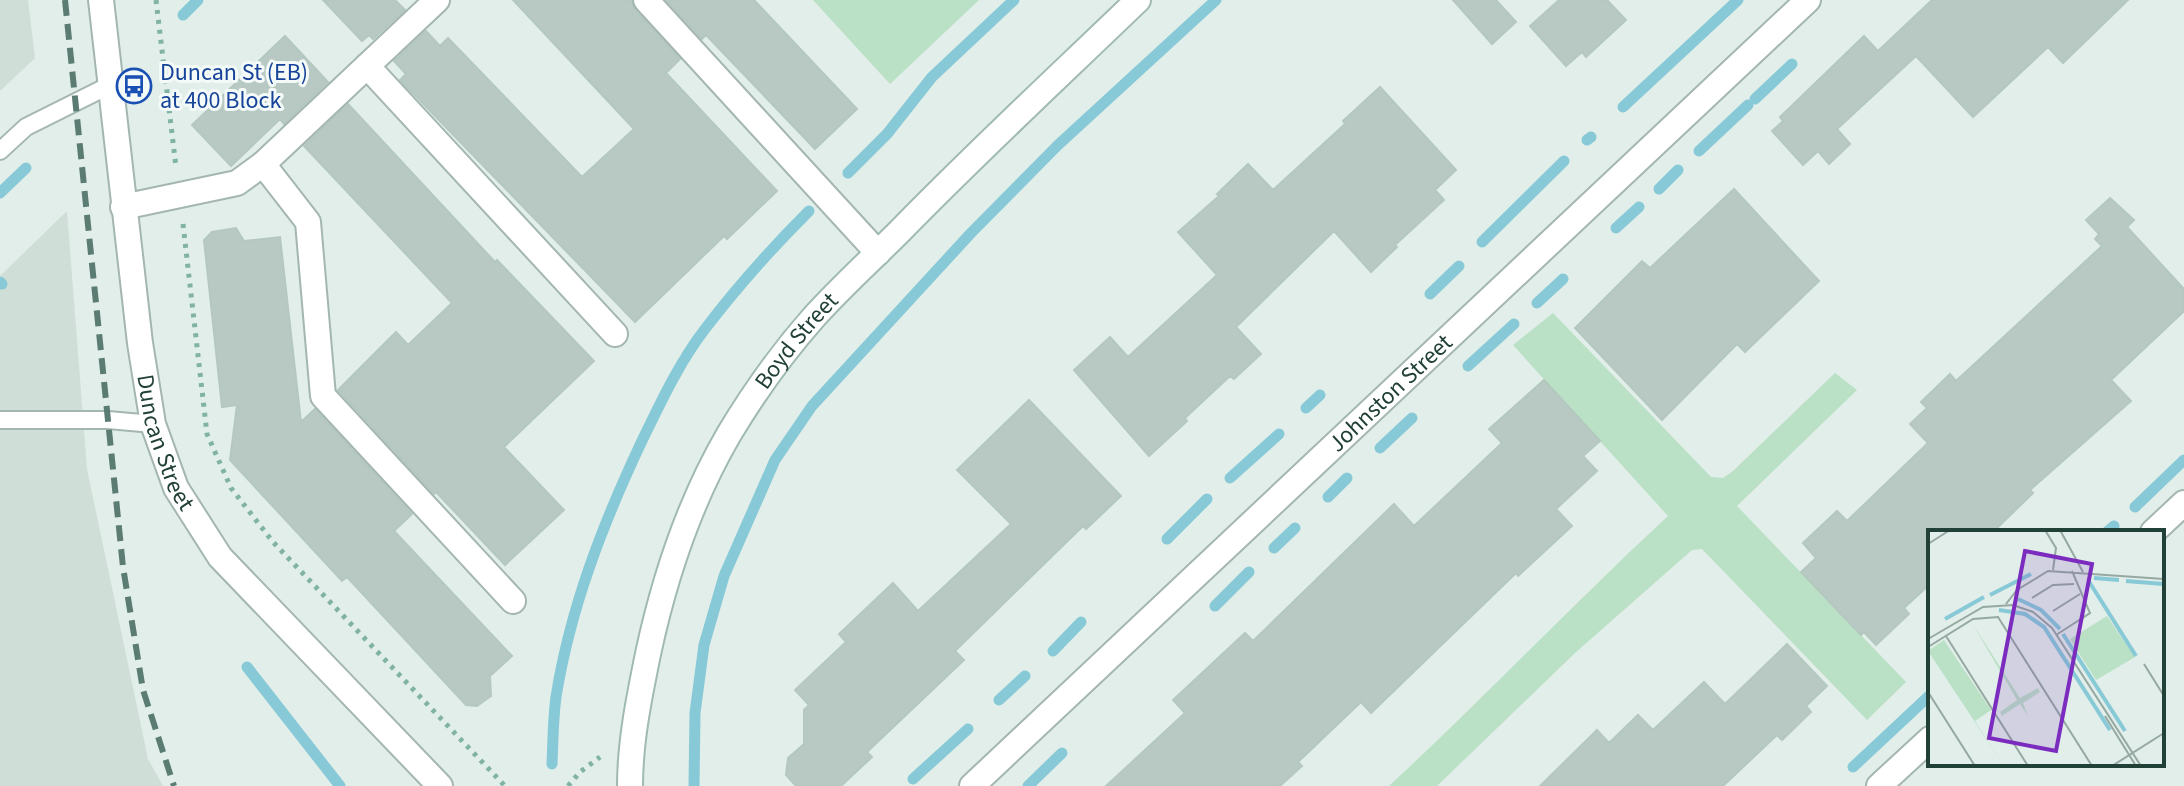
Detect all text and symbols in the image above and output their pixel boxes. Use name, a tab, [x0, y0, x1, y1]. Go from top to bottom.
place label: Duncan St (EB) at 400 Block	[160, 55, 308, 118]
bus stop icon: Duncan St (EB) at 400 Block	[115, 67, 153, 105]
street label: Boyd Street	[746, 284, 846, 396]
street label: Johnston Street	[1320, 326, 1460, 460]
street label: Duncan Street	[128, 372, 204, 517]
inset map	[1928, 530, 2164, 766]

